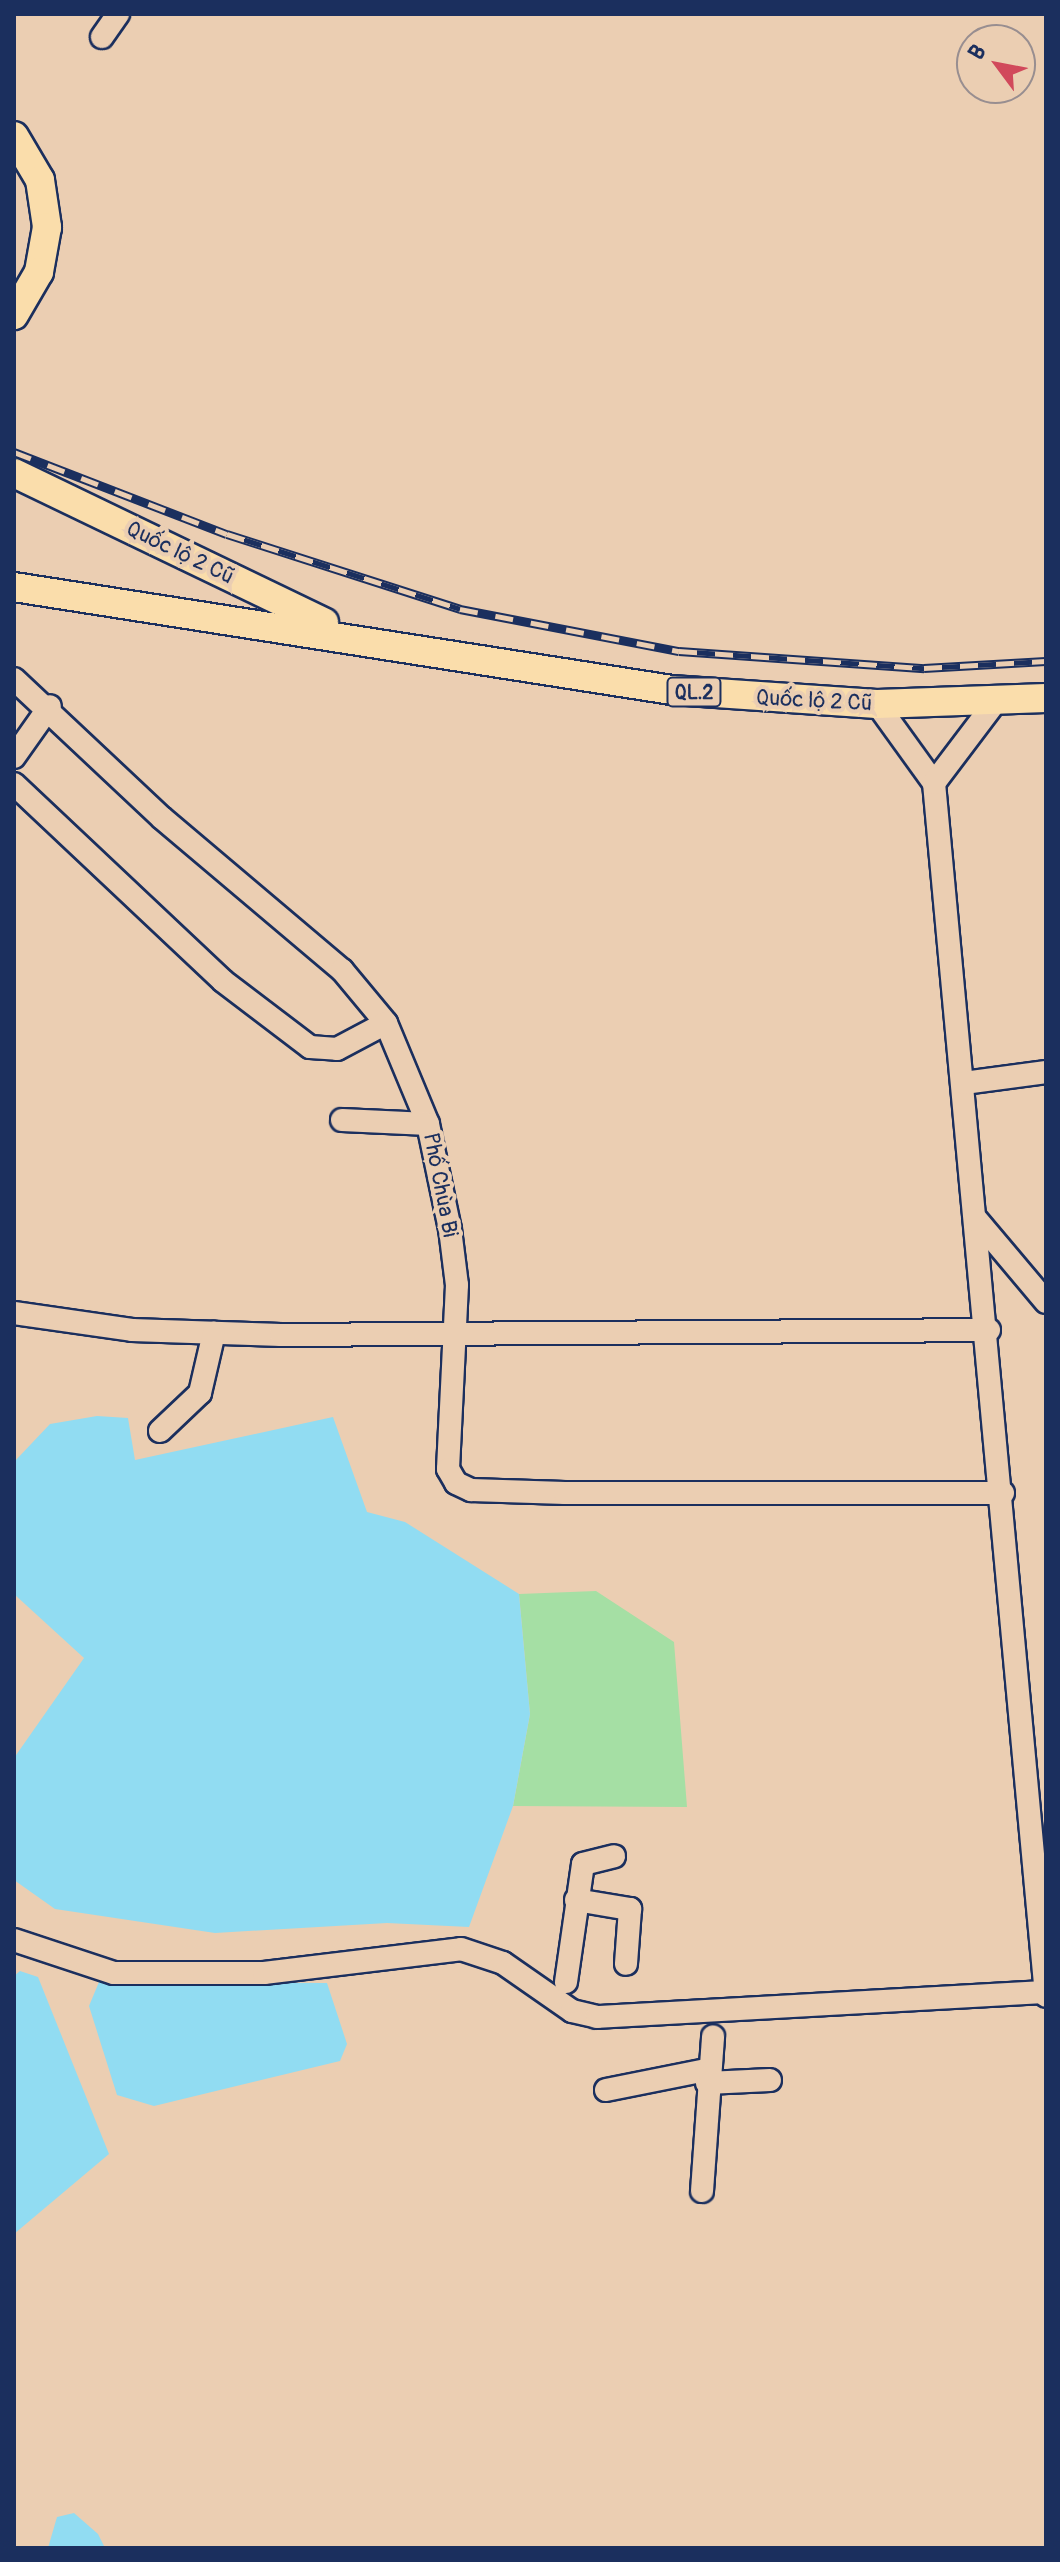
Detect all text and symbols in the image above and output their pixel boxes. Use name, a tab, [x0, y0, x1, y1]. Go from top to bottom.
north arrow	[956, 24, 1036, 104]
text: B	[962, 40, 993, 65]
street label: Quốc lộ 2 Cũ	[122, 516, 238, 590]
road number: QL.2	[666, 676, 722, 708]
street label: Quốc lộ 2 Cũ	[755, 685, 873, 717]
street label: Phố Chùa Bi	[417, 1130, 463, 1240]

